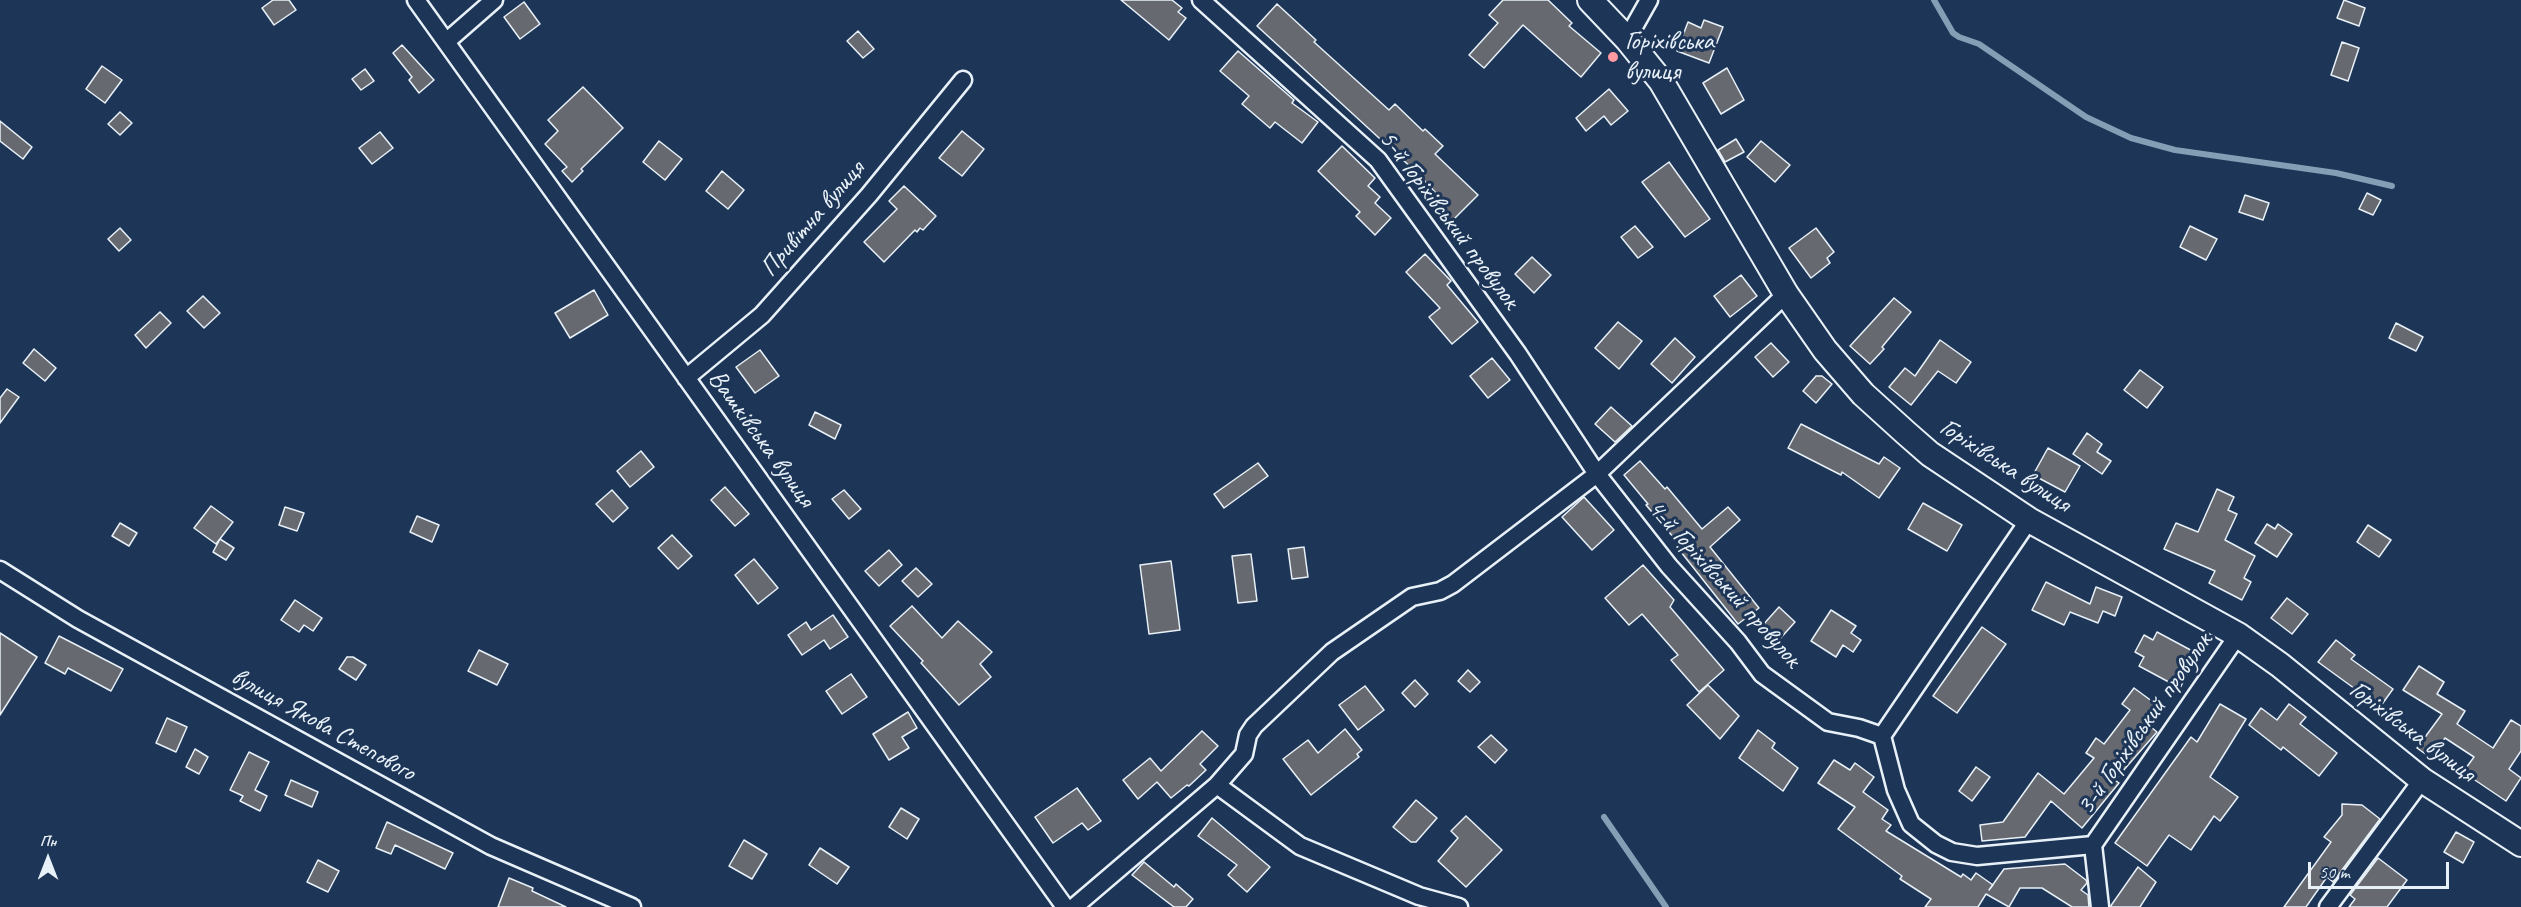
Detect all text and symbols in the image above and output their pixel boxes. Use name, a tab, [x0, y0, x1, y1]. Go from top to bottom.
place label: Горіхівська вулиця	[1625, 26, 1714, 88]
marker: Горіхівська вулиця	[1606, 50, 1620, 64]
street label: 5-й Горіхівський провулок	[1372, 125, 1526, 315]
street label: Привітна вулиця	[754, 155, 872, 283]
street label: Вашківська вулиця	[701, 364, 821, 514]
street label: Горіхівська вулиця	[1934, 412, 2076, 520]
street label: 4-й Горіхівський провулок	[1640, 494, 1808, 674]
street label: 3-й Горіхівський провулок	[2071, 627, 2219, 821]
street label: вулиця Якова Степового	[225, 661, 421, 789]
street label: Горіхівська вулиця	[2343, 674, 2481, 790]
north arrow	[18, 829, 78, 889]
text: Пн	[40, 831, 56, 851]
scale bar	[2311, 850, 2452, 888]
text: 50 m	[2319, 861, 2350, 883]

